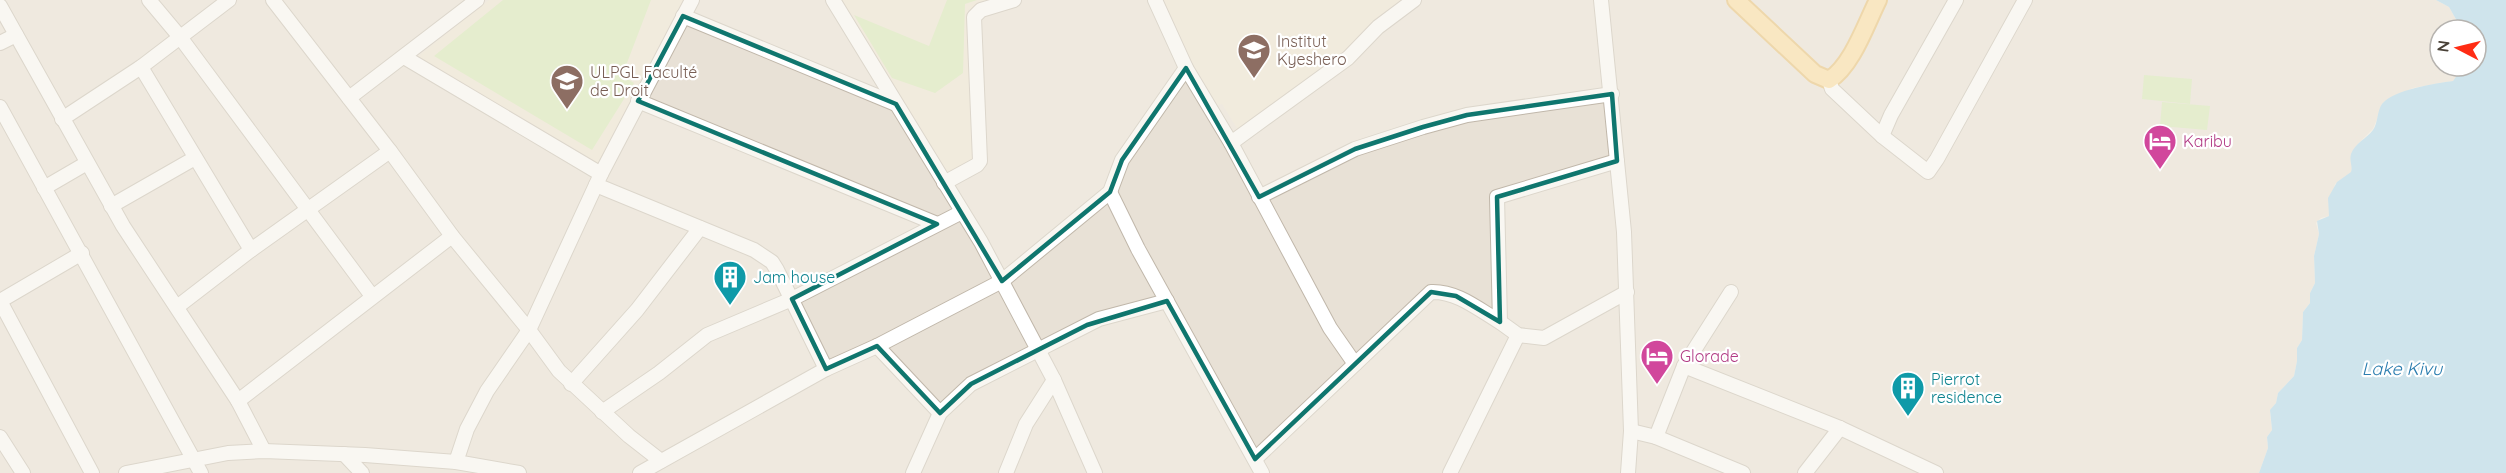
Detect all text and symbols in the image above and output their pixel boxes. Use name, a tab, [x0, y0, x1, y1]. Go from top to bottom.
north arrow	[2428, 18, 2488, 78]
place label: Institut Kyeshero	[1277, 31, 1347, 69]
school or university icon: Institut Kyeshero	[1236, 32, 1272, 79]
text: N	[2432, 39, 2454, 53]
place label: ULPGL Faculté de Droit	[590, 62, 697, 100]
school or university icon: ULPGL Faculté de Droit	[549, 63, 585, 110]
hotel icon: Karibu	[2142, 123, 2178, 170]
place label: Karibu	[2183, 131, 2232, 151]
building icon: Jam house	[712, 259, 748, 306]
place label: Jam house	[753, 267, 835, 287]
hotel icon: Glorade	[1639, 338, 1675, 385]
place label: Glorade	[1680, 346, 1739, 366]
water label: Lake Kivu	[2362, 357, 2444, 380]
place label: Pierrot residence	[1931, 369, 2002, 407]
building icon: Pierrot residence	[1890, 370, 1926, 417]

